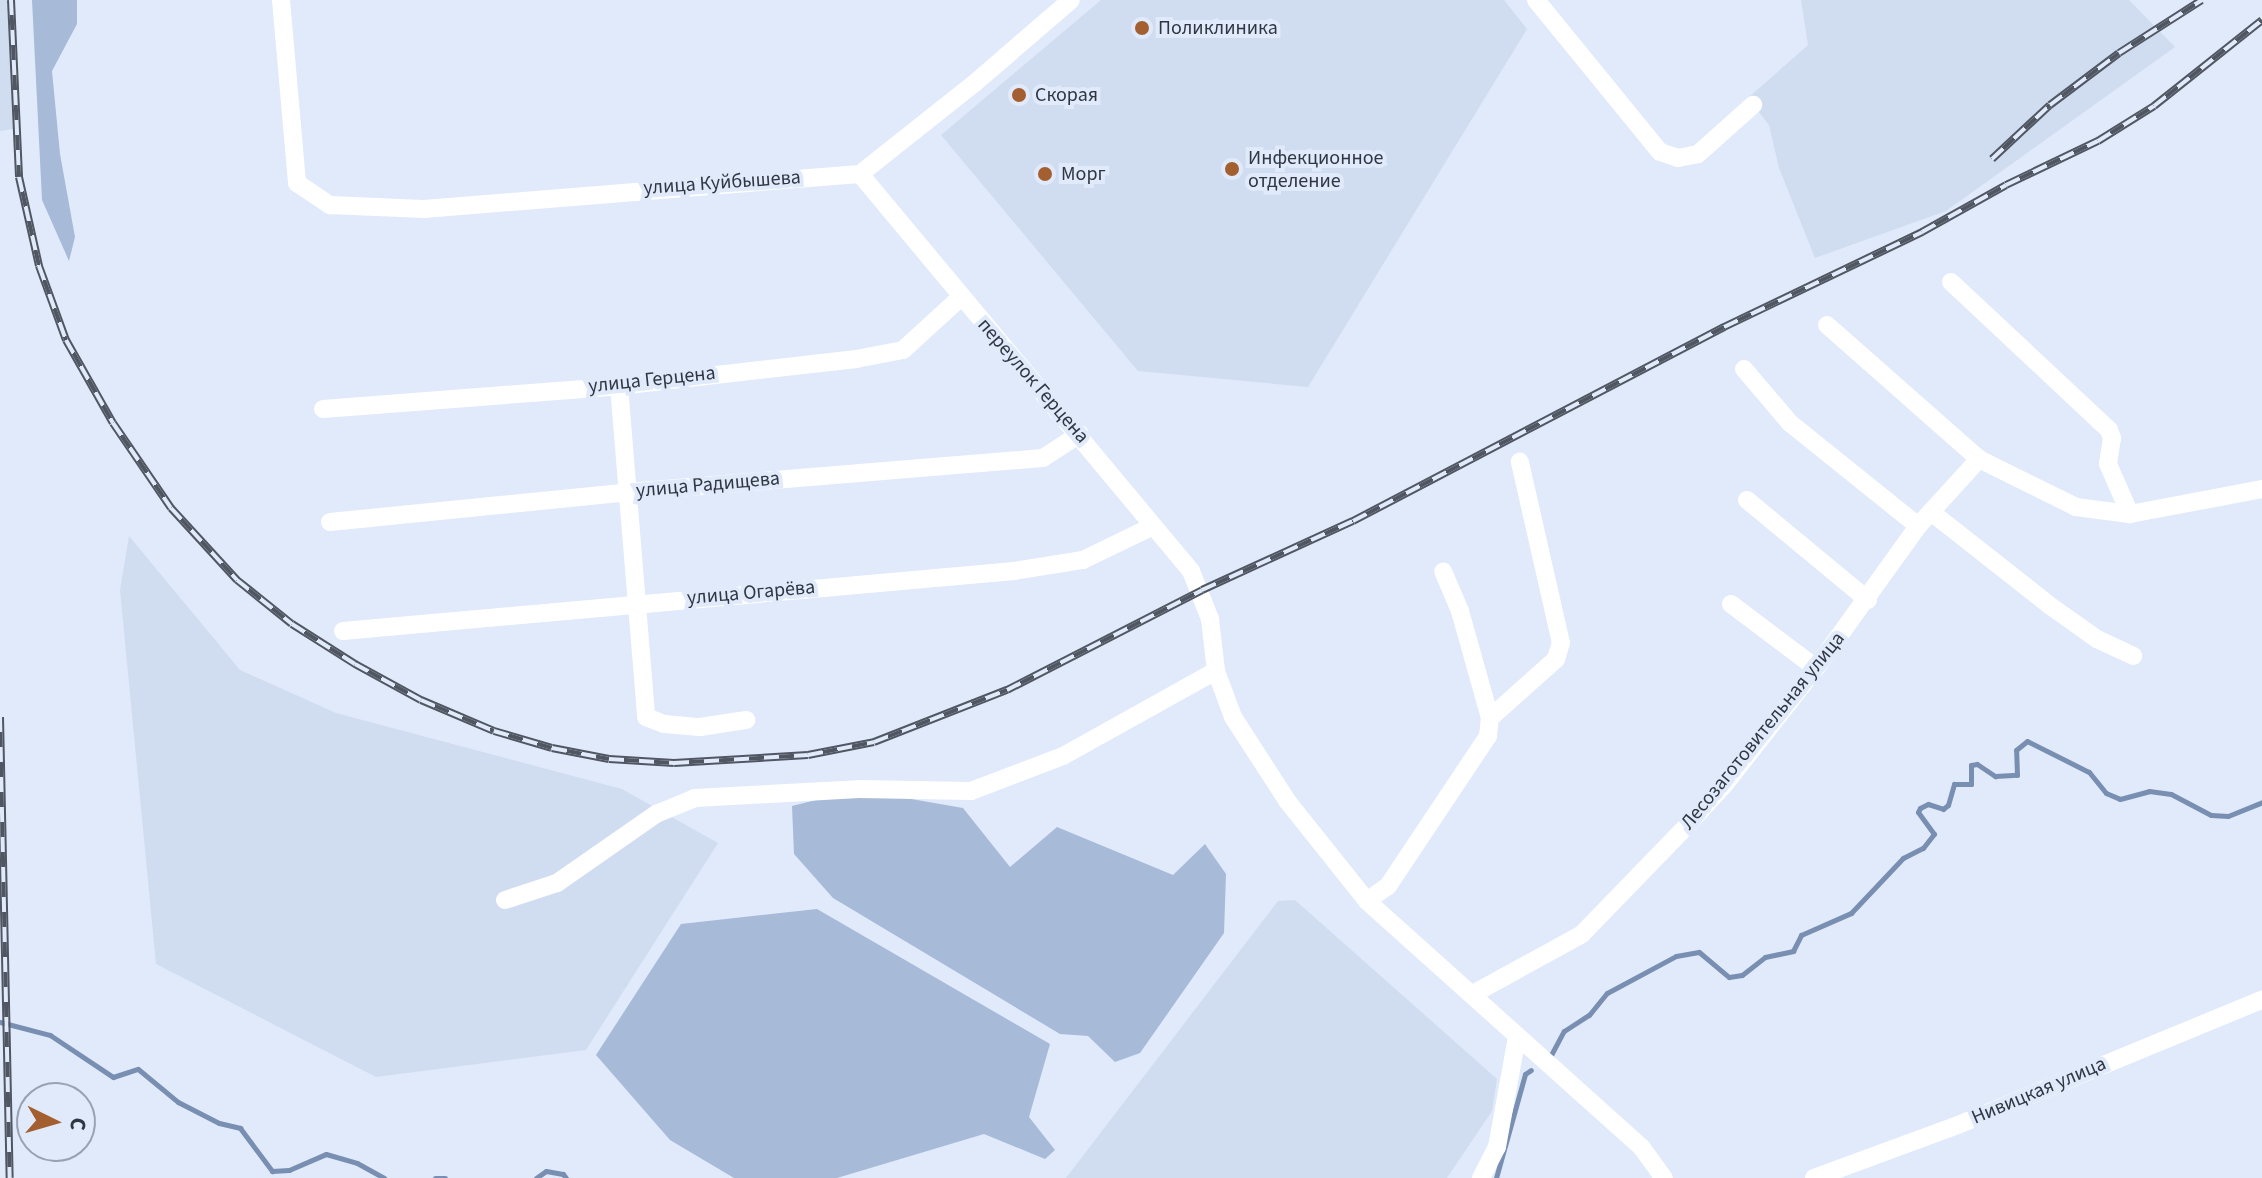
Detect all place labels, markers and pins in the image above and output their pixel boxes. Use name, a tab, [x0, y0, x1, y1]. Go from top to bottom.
place label: Поликлиника	[1158, 16, 1278, 40]
marker: Поликлиника	[1133, 19, 1151, 37]
place label: Скорая	[1035, 83, 1098, 107]
marker: Скорая	[1010, 86, 1028, 104]
place label: Инфекционное отделение	[1248, 146, 1383, 193]
marker: Инфекционное отделение	[1223, 160, 1241, 178]
place label: Морг	[1061, 162, 1106, 186]
marker: Морг	[1036, 165, 1054, 183]

